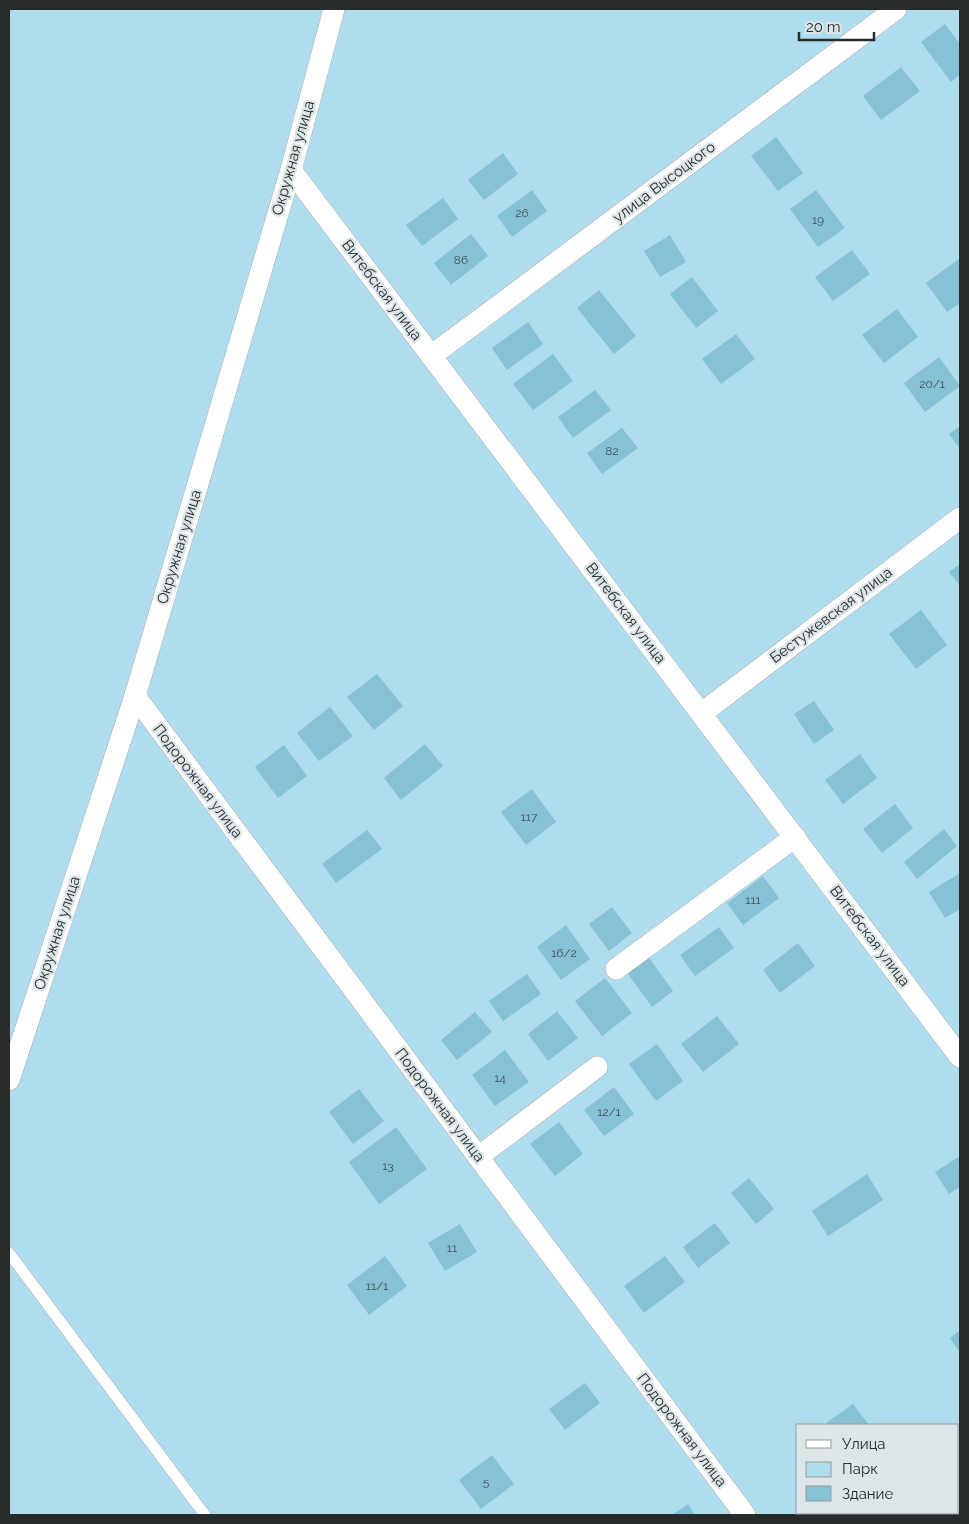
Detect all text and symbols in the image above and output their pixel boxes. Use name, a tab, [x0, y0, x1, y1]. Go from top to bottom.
scale bar	[799, 10, 874, 42]
text: 20 m	[806, 18, 841, 36]
street label: Окружная улица	[268, 99, 318, 217]
street label: улица Высоцкого	[609, 138, 719, 226]
house number: 26	[515, 206, 529, 220]
house number: 19	[812, 213, 824, 227]
street label: Витебская улица	[338, 236, 426, 344]
house number: 86	[454, 253, 468, 267]
house number: 20/1	[919, 377, 945, 391]
house number: 82	[605, 444, 619, 458]
street label: Окружная улица	[153, 488, 205, 606]
street label: Витебская улица	[582, 559, 670, 667]
street label: Бестужевская улица	[766, 563, 896, 667]
street label: Подорожная улица	[149, 721, 247, 841]
house number: 117	[521, 810, 538, 824]
street label: Окружная улица	[30, 874, 84, 992]
street label: Витебская улица	[826, 882, 914, 990]
house number: 111	[745, 893, 761, 907]
house number: 16/2	[551, 946, 577, 960]
street label: Подорожная улица	[391, 1045, 489, 1165]
house number: 14	[494, 1071, 506, 1085]
house number: 12/1	[597, 1105, 621, 1119]
house number: 13	[382, 1159, 394, 1173]
house number: 11	[447, 1241, 457, 1255]
house number: 11/1	[366, 1279, 388, 1293]
street label: Подорожная улица	[633, 1370, 731, 1490]
legend	[796, 1424, 959, 1514]
text: Улица	[842, 1435, 886, 1453]
text: Парк	[842, 1460, 878, 1478]
house number: 5	[483, 1475, 490, 1489]
text: Здание	[842, 1485, 894, 1503]

